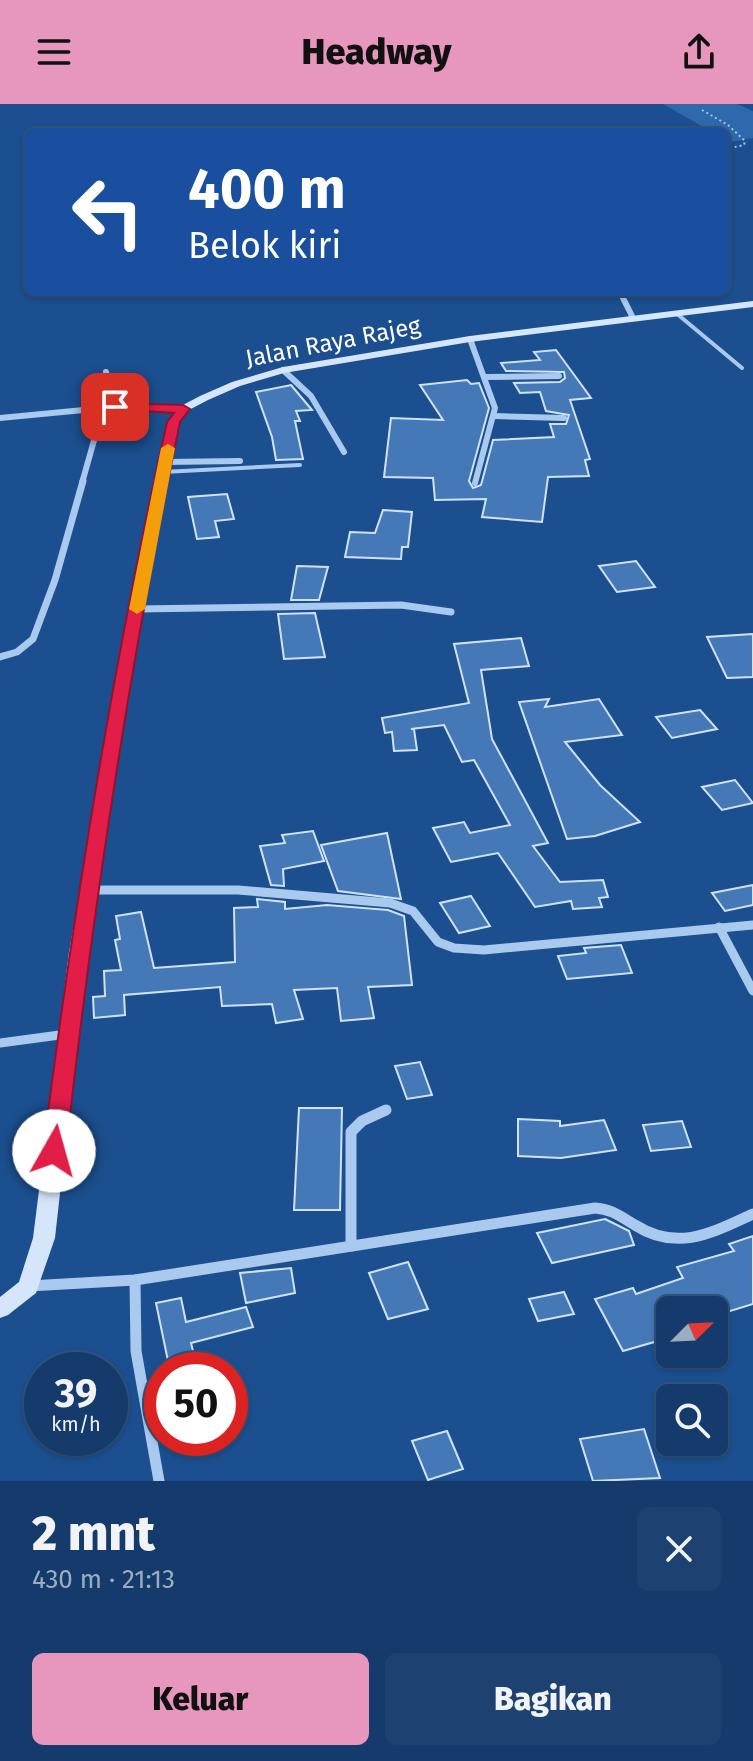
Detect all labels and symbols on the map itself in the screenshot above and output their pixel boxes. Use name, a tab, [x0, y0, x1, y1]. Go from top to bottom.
street label: Jalan Raya Rajeg	[243, 311, 423, 373]
pin	[81, 373, 149, 441]
position arrow	[12, 1109, 96, 1193]
north arrow	[656, 1296, 728, 1368]
speed limit sign: 50	[144, 1352, 248, 1456]

